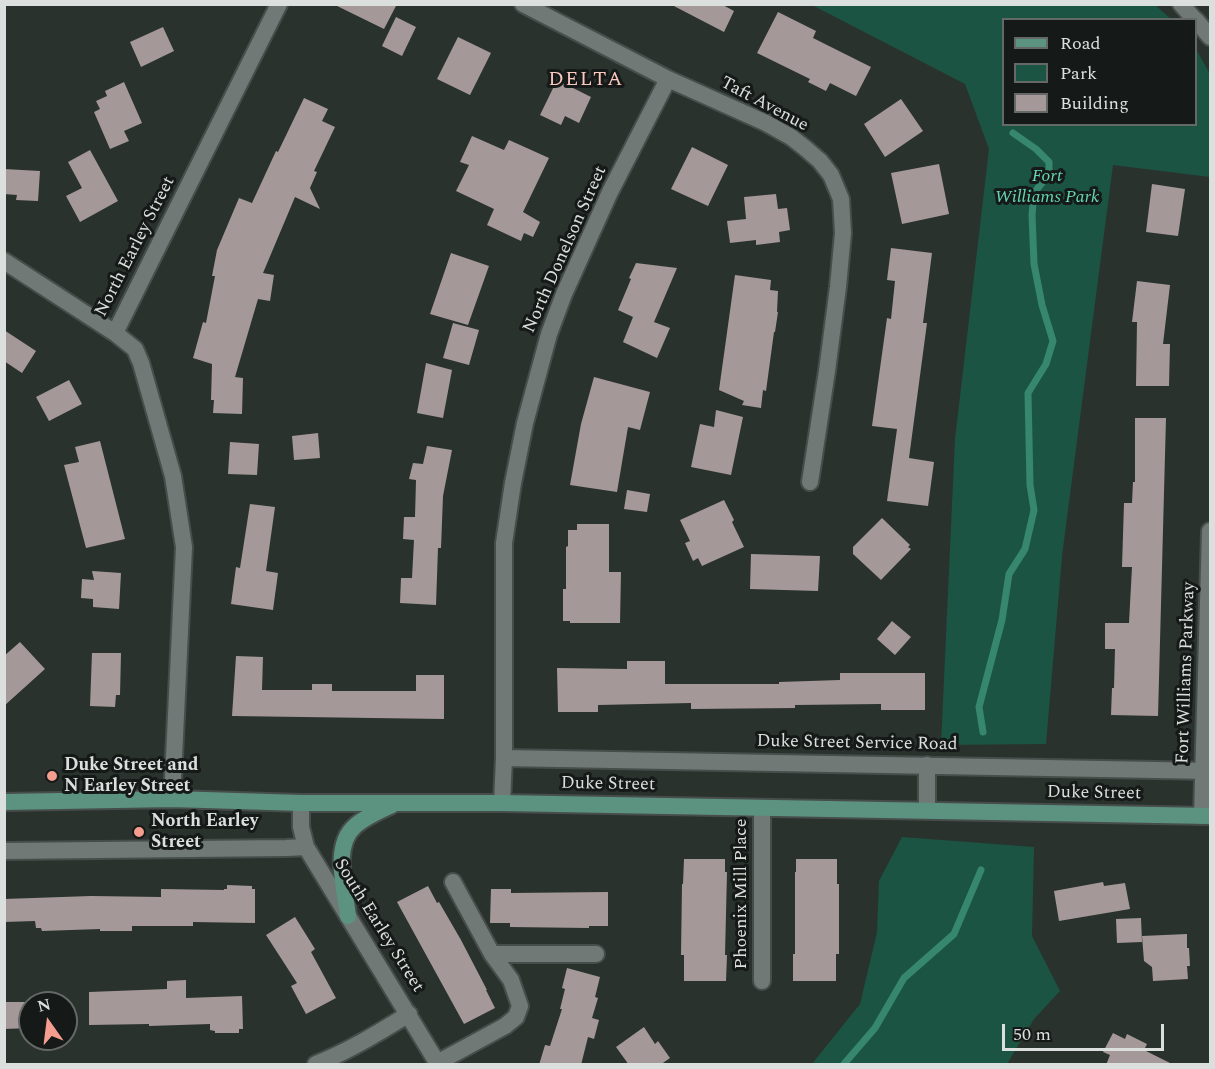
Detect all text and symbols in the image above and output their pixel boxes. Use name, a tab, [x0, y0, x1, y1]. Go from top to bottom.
legend	[1002, 18, 1197, 126]
text: Road	[1060, 30, 1101, 57]
text: Park	[1060, 60, 1097, 87]
district label: DELTA	[548, 69, 624, 93]
street label: Taft Avenue	[716, 73, 812, 137]
text: Building	[1060, 90, 1129, 117]
street label: North Donelson Street	[519, 163, 613, 337]
park label: Fort Williams Park	[995, 166, 1099, 208]
street label: North Earley Street	[91, 173, 181, 321]
street label: Fort Williams Parkway	[1173, 582, 1201, 764]
street label: Duke Street Service Road	[756, 731, 958, 757]
place label: Duke Street and N Earley Street	[64, 755, 198, 798]
marker: Duke Street and N Earley Street	[45, 769, 59, 783]
street label: Duke Street	[561, 773, 655, 797]
street label: Duke Street	[1047, 782, 1141, 806]
place label: North Earley Street	[151, 811, 258, 854]
street label: Phoenix Mill Place	[731, 819, 753, 969]
marker: North Earley Street	[132, 825, 146, 839]
street label: South Earley Street	[328, 855, 428, 997]
north arrow	[18, 991, 78, 1051]
text: N	[35, 992, 53, 1019]
scale bar	[1005, 1012, 1167, 1050]
text: 50 m	[1013, 1021, 1051, 1048]

